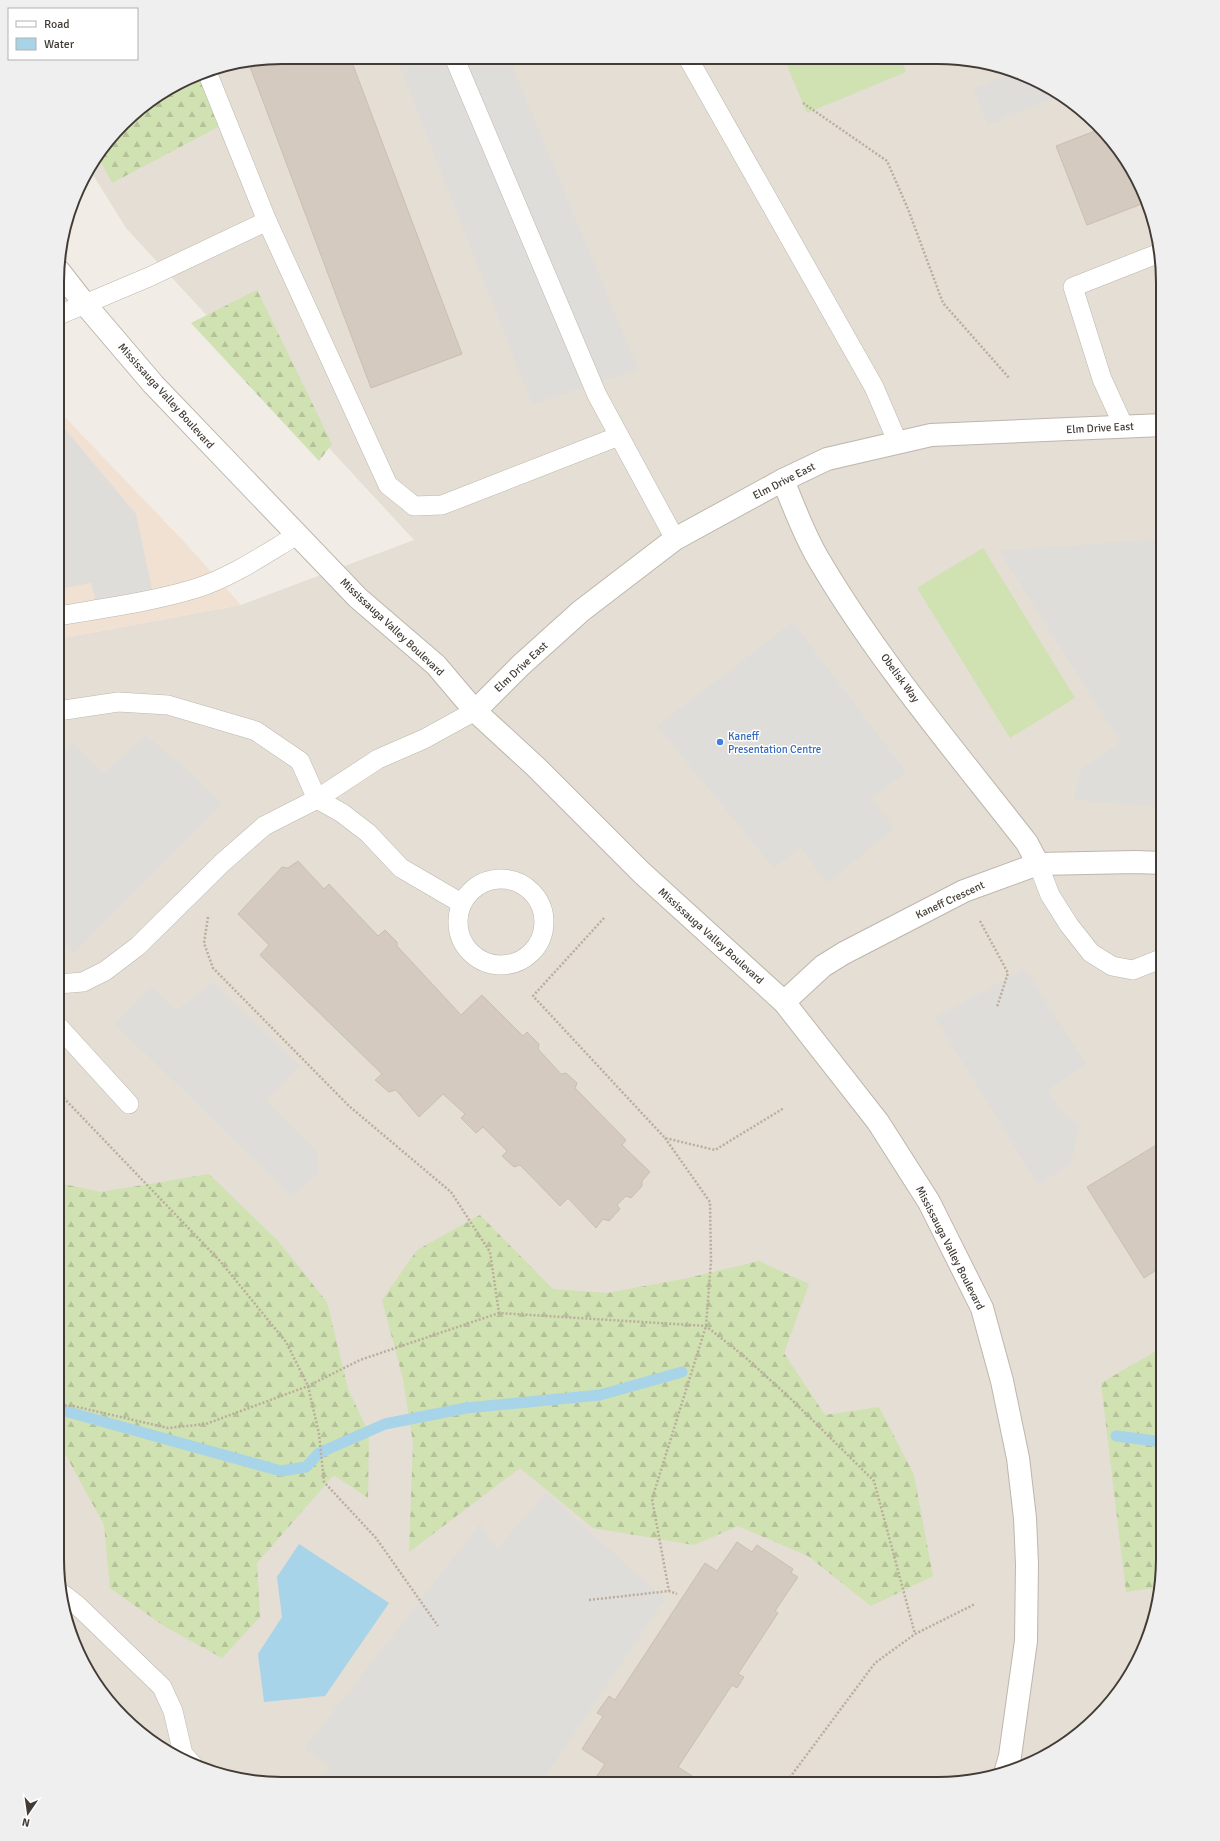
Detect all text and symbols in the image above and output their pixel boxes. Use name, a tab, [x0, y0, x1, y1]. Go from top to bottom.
legend	[8, 8, 138, 60]
text: Road	[44, 17, 70, 32]
text: Water	[44, 37, 75, 52]
street label: Mississauga Valley Boulevard	[115, 341, 217, 452]
street label: Elm Drive East	[1066, 420, 1134, 436]
street label: Elm Drive East	[751, 460, 817, 502]
street label: Mississauga Valley Boulevard	[337, 575, 447, 679]
street label: Elm Drive East	[492, 639, 550, 695]
street label: Obelisk Way	[878, 651, 923, 706]
place label: Kaneff Presentation Centre	[728, 730, 821, 756]
marker: Kaneff Presentation Centre	[715, 737, 725, 747]
street label: Kaneff Crescent	[914, 878, 987, 922]
street label: Mississauga Valley Boulevard	[656, 885, 767, 987]
street label: Mississauga Valley Boulevard	[913, 1184, 987, 1312]
north arrow	[8, 1793, 48, 1833]
text: N	[21, 1815, 31, 1829]

